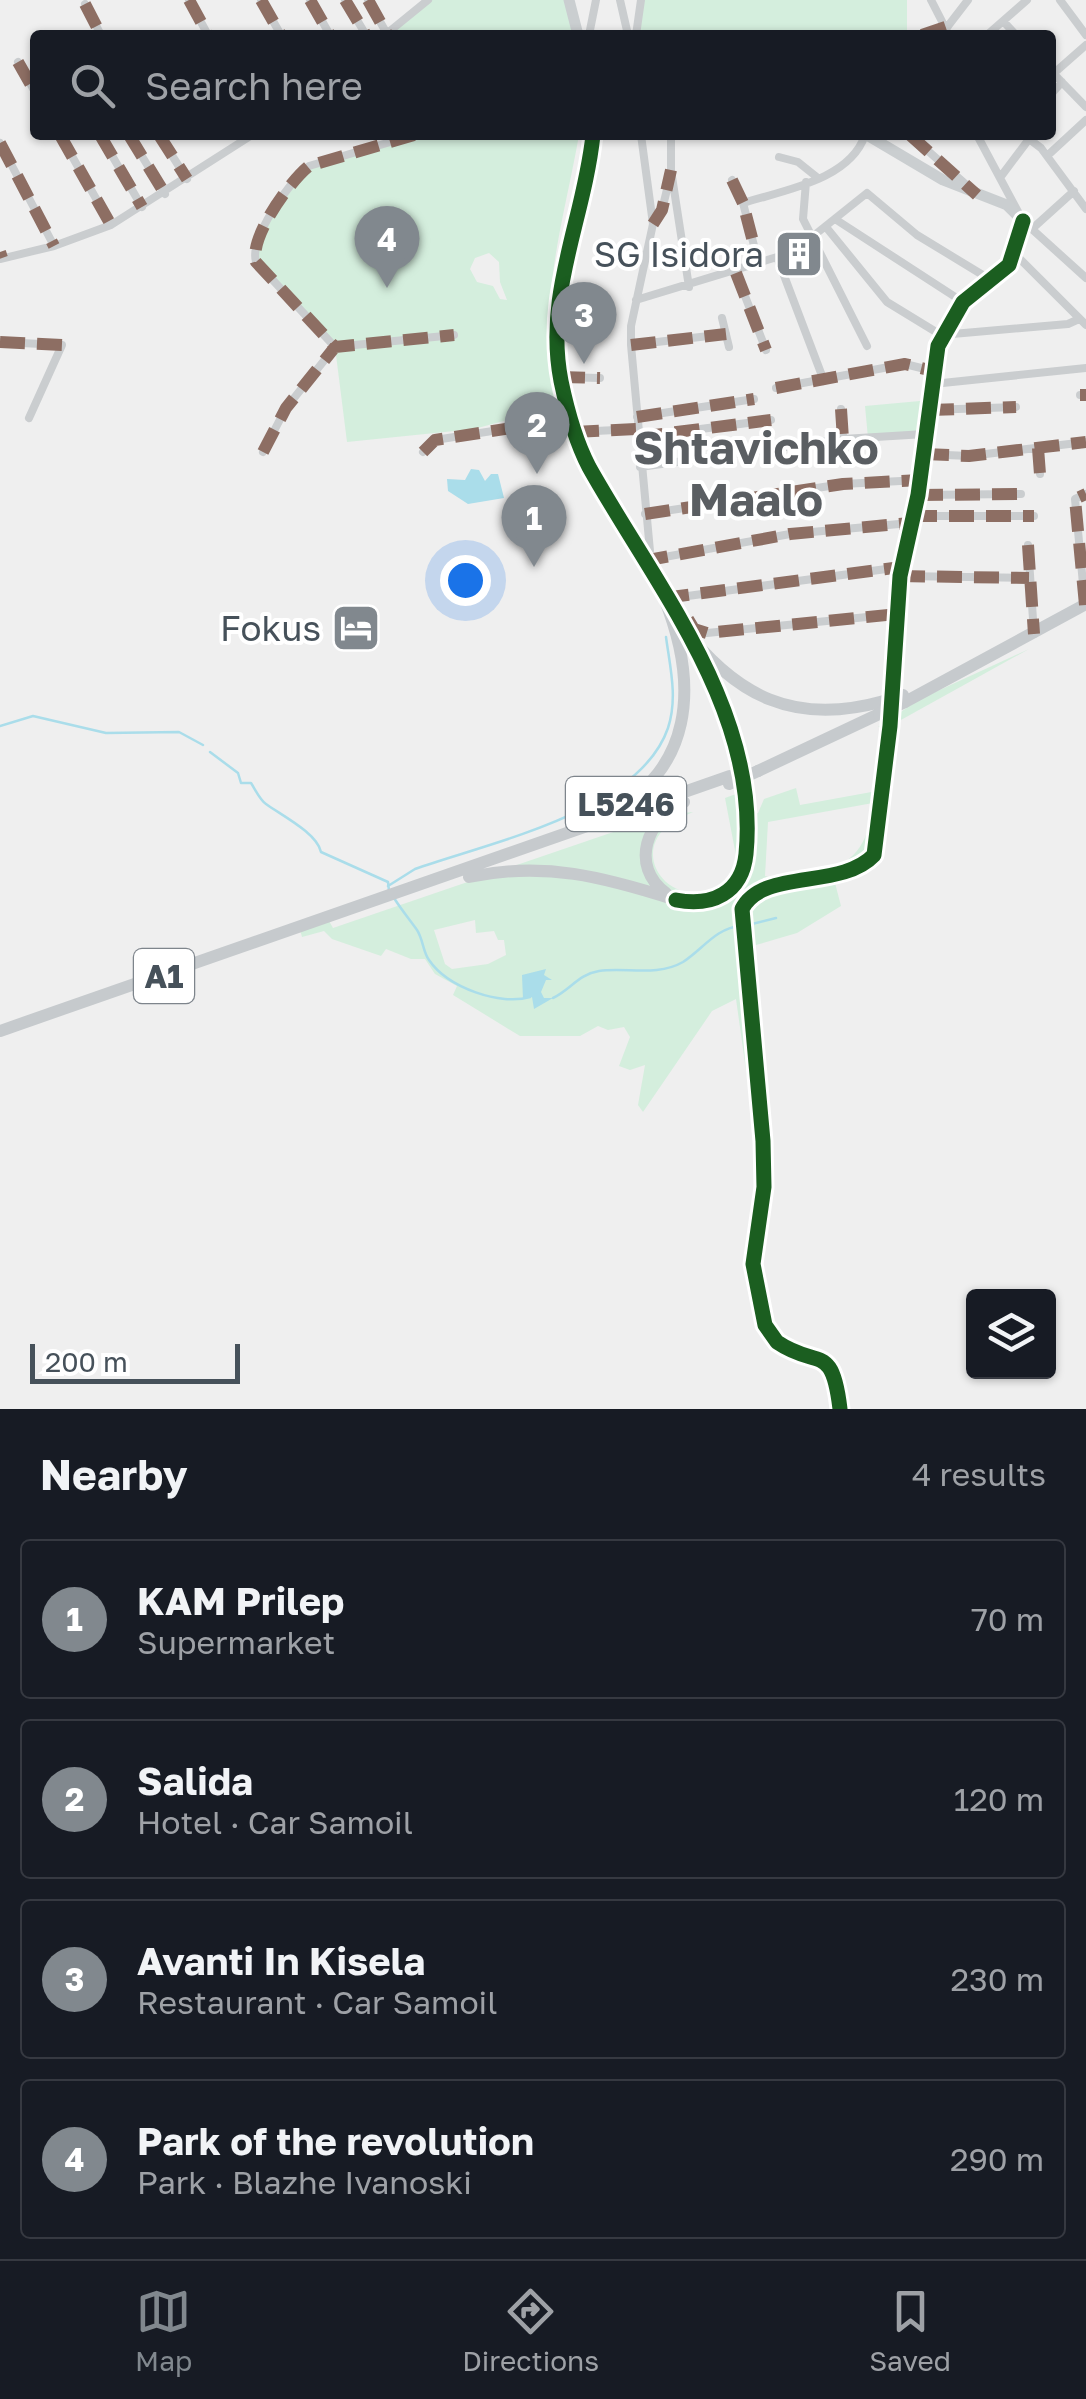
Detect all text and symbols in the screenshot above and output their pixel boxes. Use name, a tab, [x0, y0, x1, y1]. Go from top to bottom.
search box	[30, 30, 1056, 140]
icon: search	[65, 58, 120, 113]
text: Search here	[145, 63, 363, 108]
pin: 4	[354, 206, 420, 288]
building icon: SG Isidora	[773, 228, 825, 280]
place label: SG Isidora	[594, 233, 764, 275]
pin: 3	[552, 282, 616, 364]
pin: 2	[504, 392, 570, 474]
district label: Shtavichko Maalo	[633, 420, 879, 526]
pin: 1	[502, 484, 566, 567]
your location	[440, 555, 491, 606]
hotel icon: Fokus	[330, 602, 382, 654]
place label: Fokus	[220, 607, 321, 649]
road number: L5246	[566, 777, 686, 831]
road number: A1	[134, 949, 194, 1003]
map controls	[966, 1289, 1056, 1379]
button: layers	[966, 1289, 1056, 1379]
scale bar	[30, 1339, 240, 1384]
text: 200 m	[45, 1345, 128, 1378]
text: Nearby	[40, 1449, 188, 1499]
text: 4 results	[912, 1455, 1046, 1493]
text: KAM Prilep	[137, 1578, 344, 1623]
text: 1	[66, 1600, 83, 1638]
text: 70 m	[971, 1600, 1044, 1638]
text: Supermarket	[137, 1623, 335, 1661]
text: Salida	[137, 1758, 253, 1803]
text: 2	[65, 1780, 84, 1818]
text: 120 m	[954, 1780, 1044, 1818]
text: Hotel · Car Samoil	[137, 1803, 413, 1841]
text: Avanti In Kisela	[137, 1938, 425, 1983]
text: 3	[65, 1960, 84, 1998]
text: 230 m	[951, 1960, 1044, 1998]
text: Restaurant · Car Samoil	[137, 1983, 497, 2021]
text: Park of the revolution	[137, 2118, 534, 2163]
text: 4	[64, 2140, 85, 2178]
text: 290 m	[950, 2140, 1044, 2178]
text: Park · Blazhe Ivanoski	[137, 2163, 472, 2201]
tab: Map	[135, 2284, 192, 2377]
tab: Directions	[462, 2284, 599, 2377]
tab: Saved	[869, 2284, 951, 2377]

